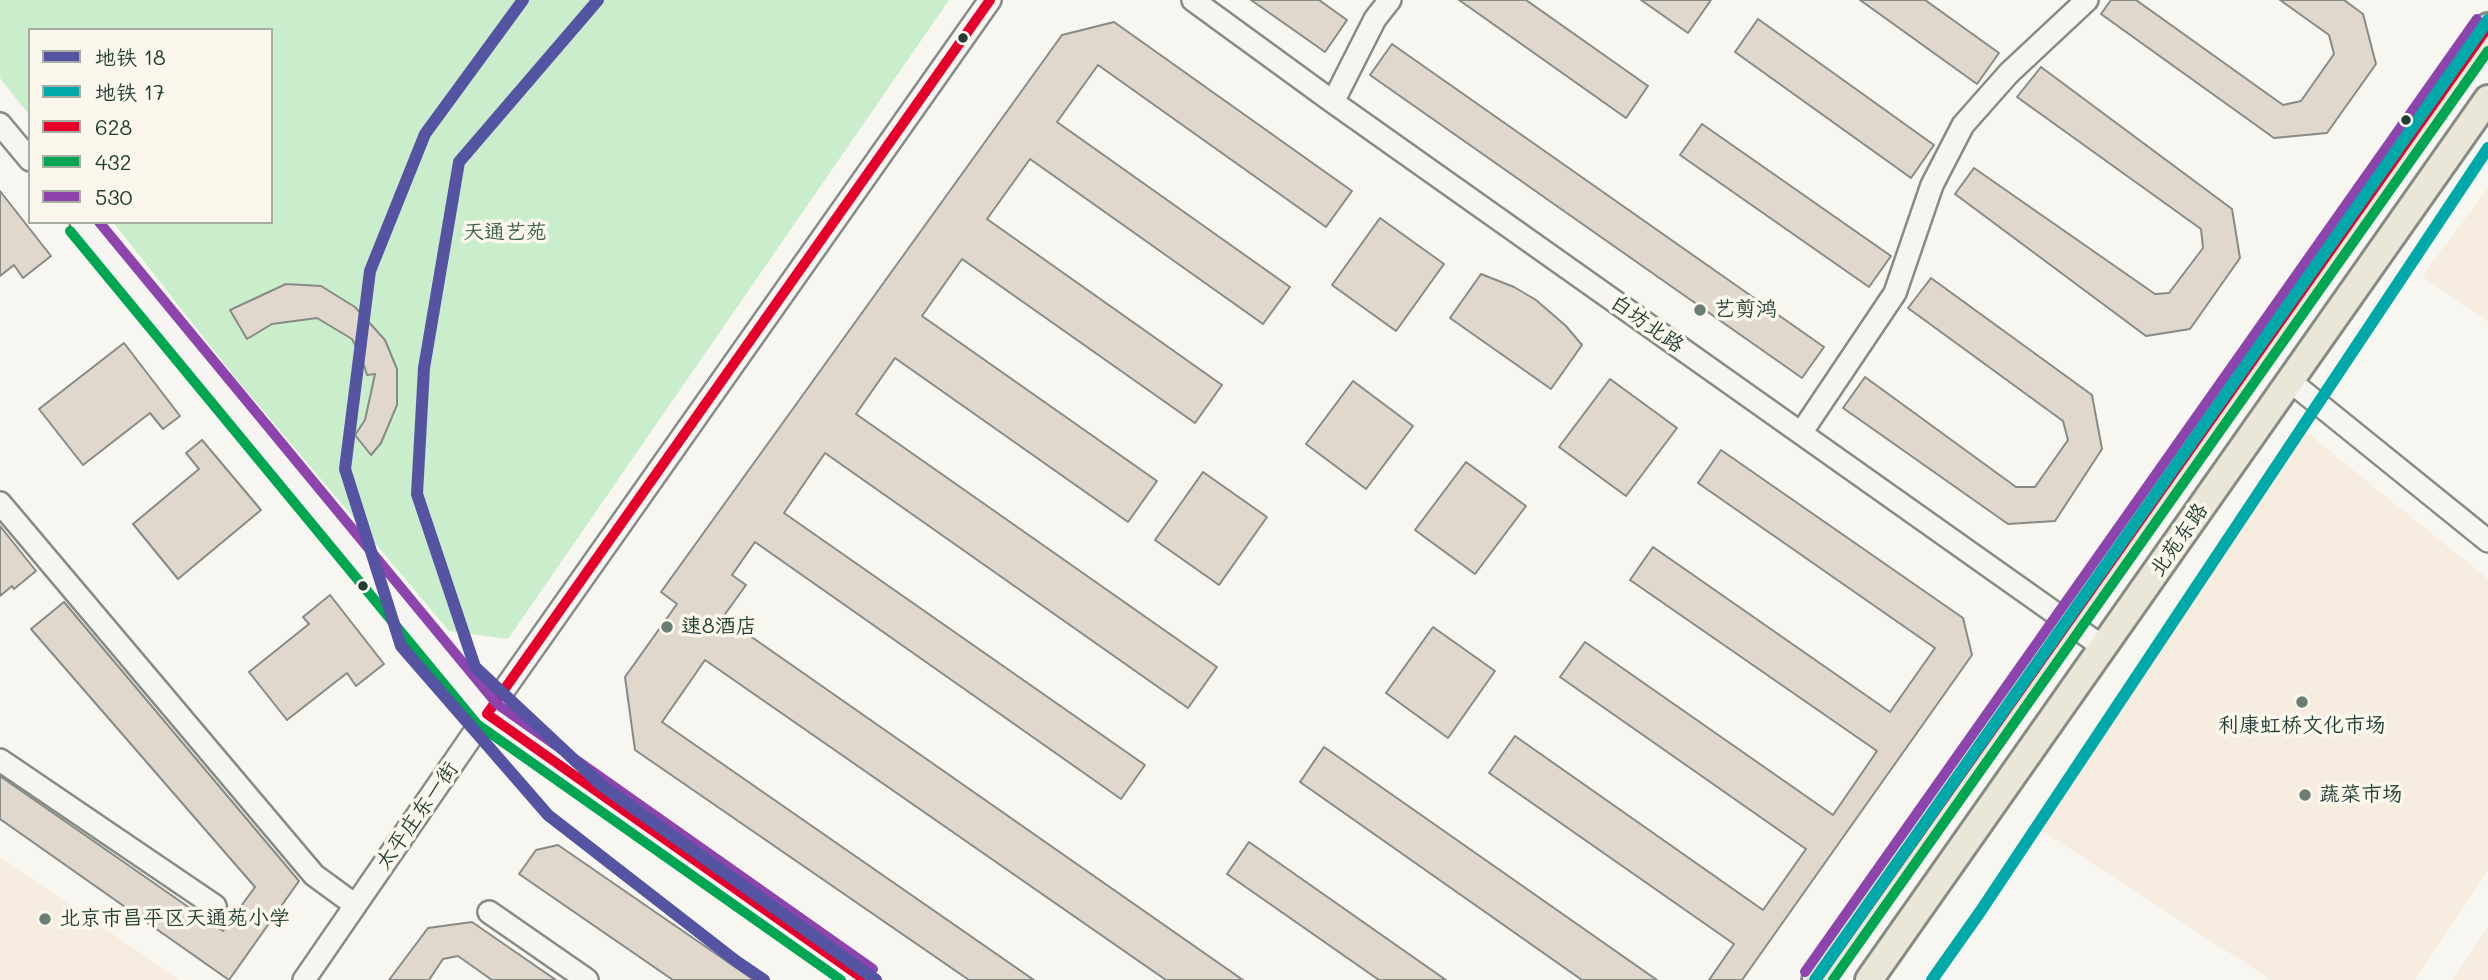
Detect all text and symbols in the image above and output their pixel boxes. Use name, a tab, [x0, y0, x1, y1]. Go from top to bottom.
legend	[28, 28, 273, 224]
unlabelled marker	[956, 31, 970, 45]
text: 地铁 18	[95, 43, 166, 70]
text: 地铁 17	[95, 78, 165, 105]
text: 628	[95, 113, 132, 140]
unlabelled marker	[2399, 113, 2413, 127]
text: 432	[95, 148, 131, 175]
text: 530	[95, 183, 133, 210]
park label: 天通艺苑	[463, 220, 547, 246]
street label: 白坊北路	[1605, 290, 1689, 358]
place label: 艺剪鸿	[1714, 297, 1777, 323]
marker: 艺剪鸿	[1692, 302, 1708, 318]
street label: 北苑东路	[2145, 498, 2213, 582]
unlabelled marker	[356, 579, 370, 593]
place label: 速8酒店	[681, 614, 757, 640]
marker: 速8酒店	[659, 619, 675, 635]
marker: 利康虹桥文化市场	[2294, 694, 2310, 710]
place label: 利康虹桥文化市场	[2218, 713, 2386, 739]
street label: 太平庄东一街	[371, 757, 463, 875]
place label: 蔬菜市场	[2319, 782, 2403, 808]
marker: 蔬菜市场	[2297, 787, 2313, 803]
place label: 北京市昌平区天通苑小学	[59, 906, 290, 932]
marker: 北京市昌平区天通苑小学	[37, 911, 53, 927]

